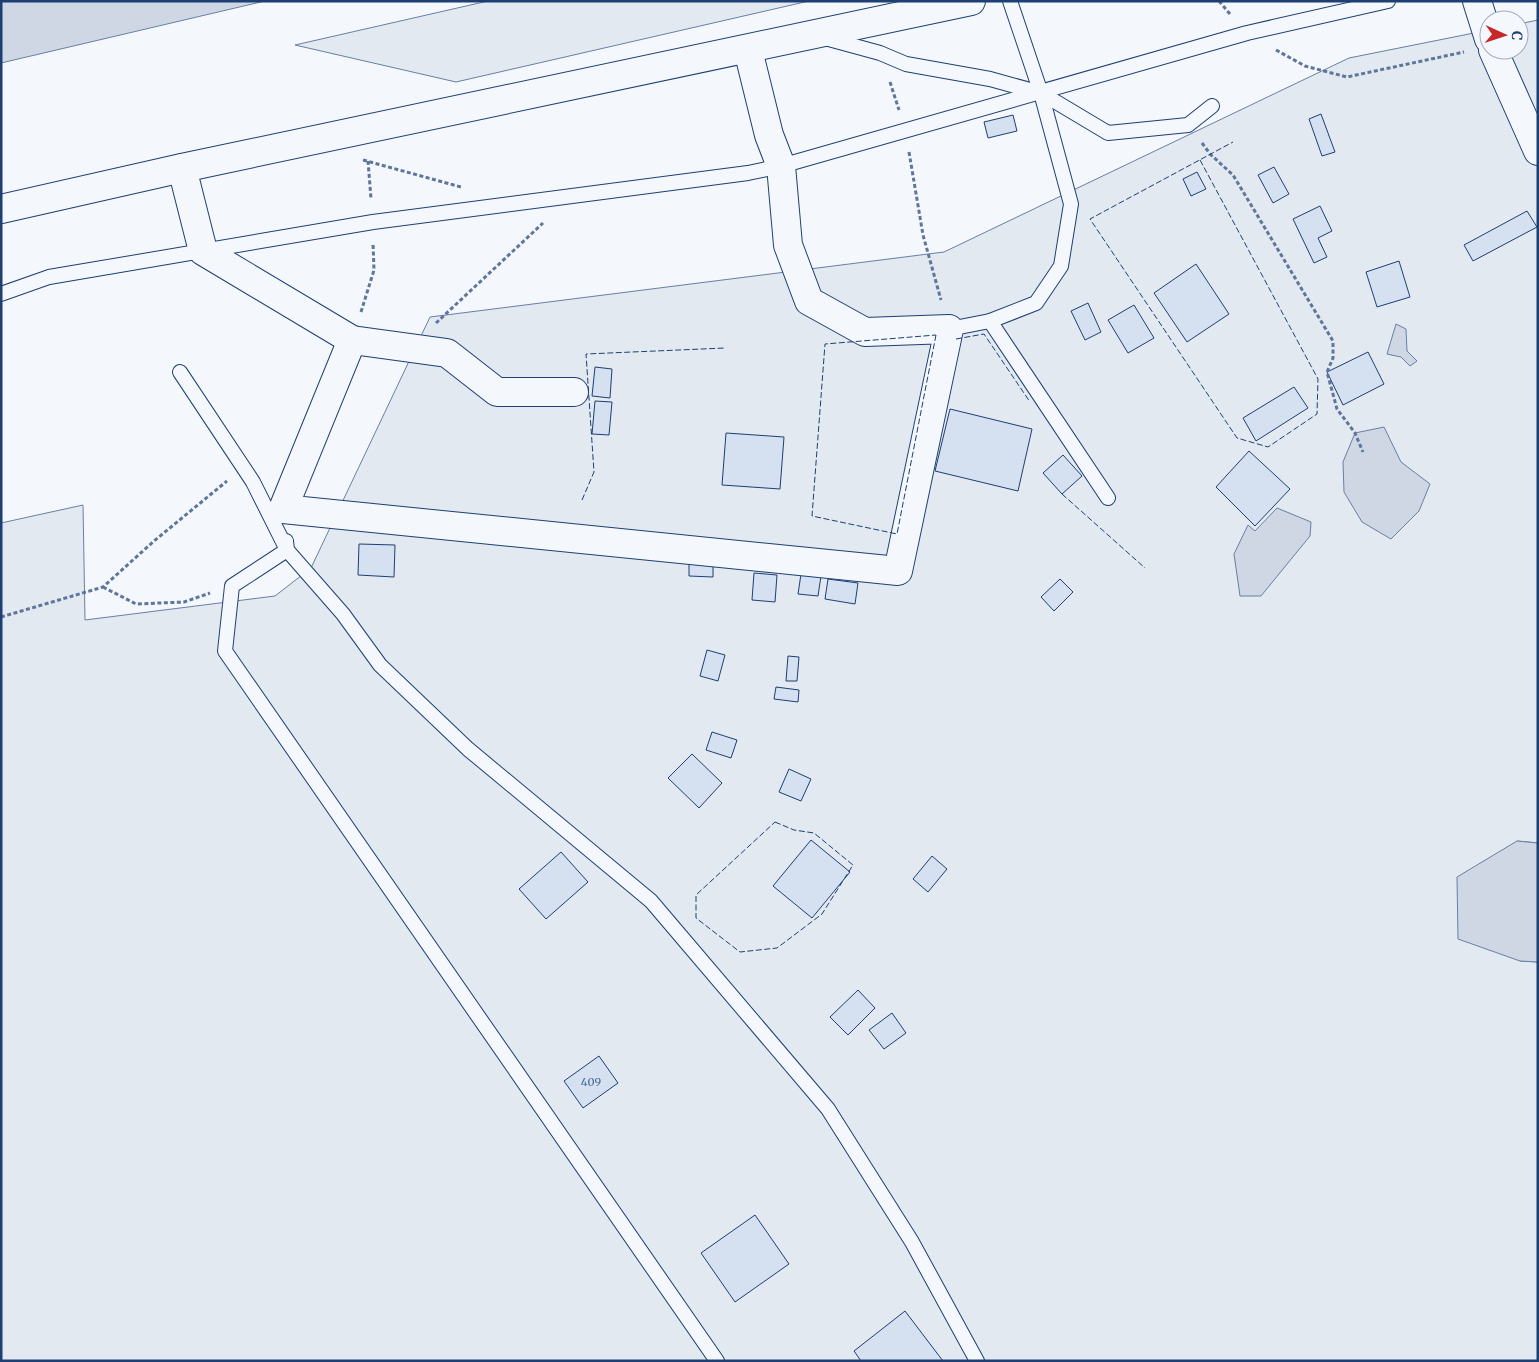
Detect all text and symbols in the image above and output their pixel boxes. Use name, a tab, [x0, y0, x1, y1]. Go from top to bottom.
north arrow	[1479, 10, 1529, 60]
text: С	[1508, 31, 1526, 41]
house number: 409	[581, 1075, 602, 1089]

